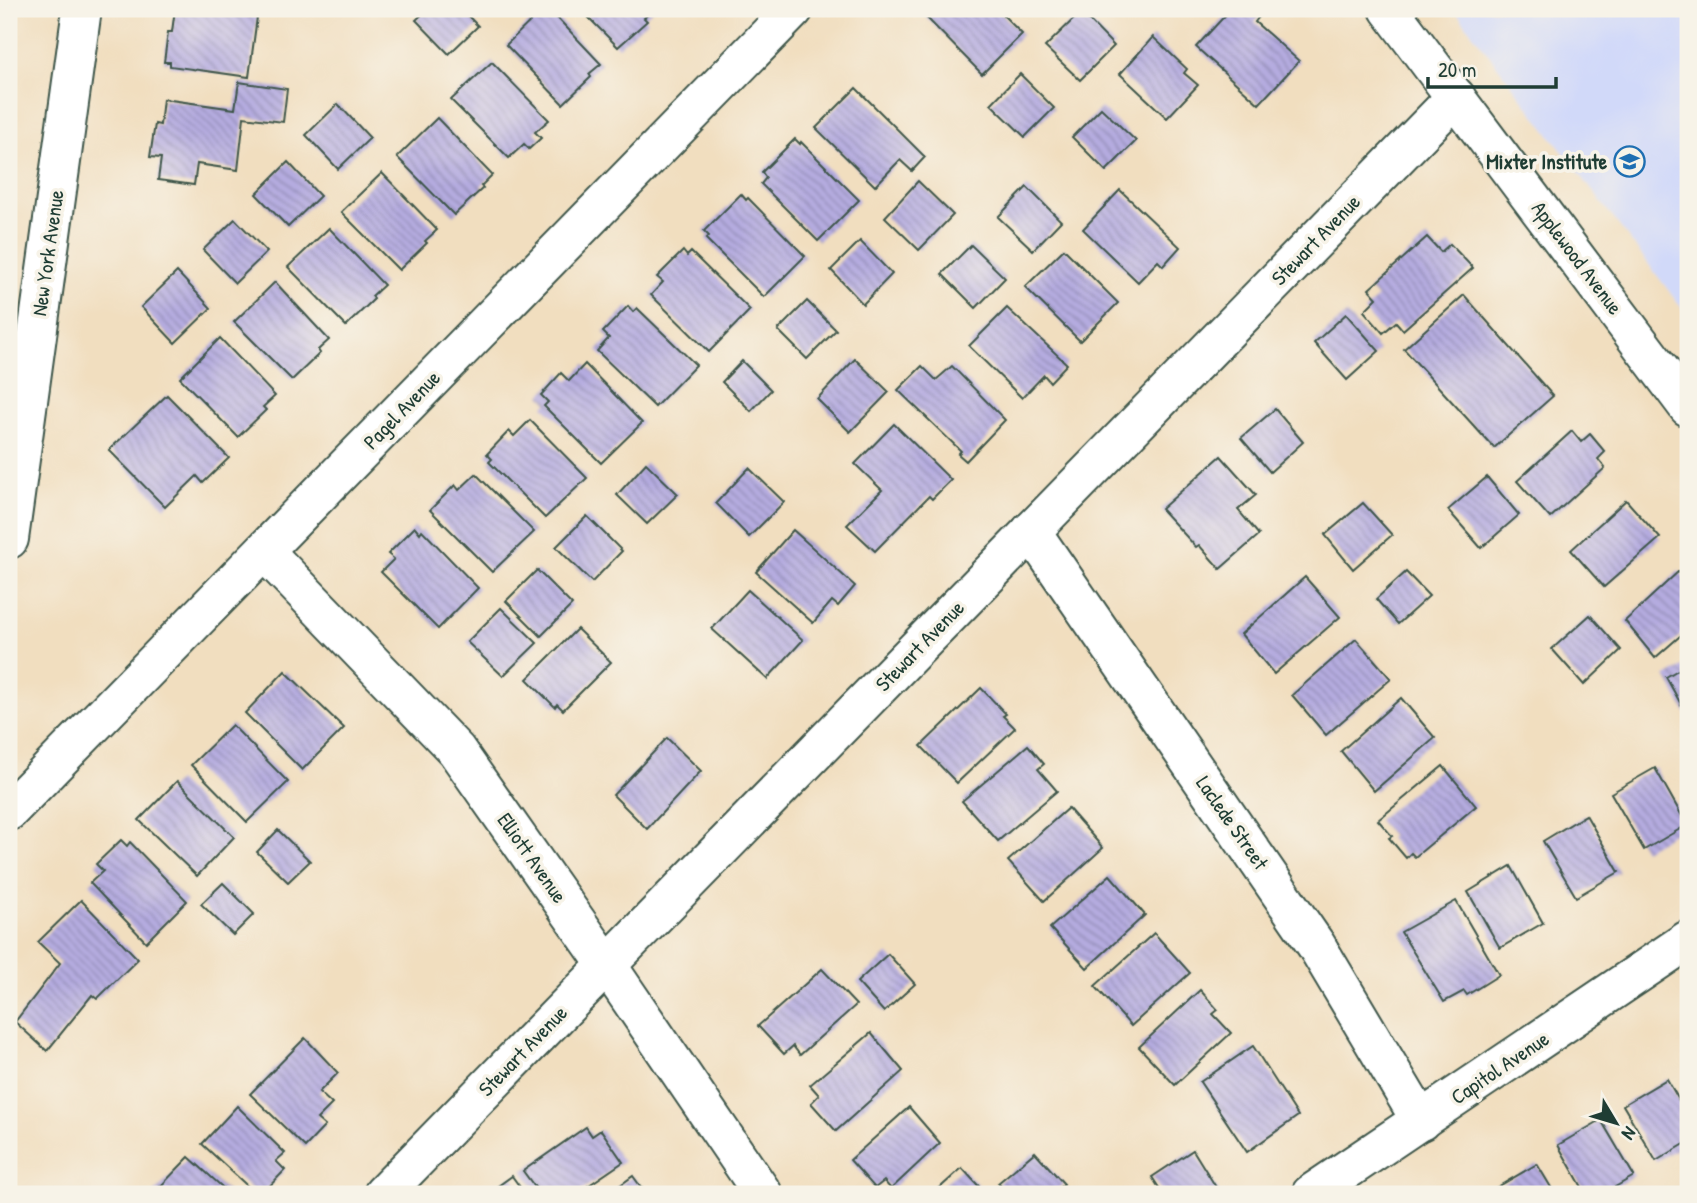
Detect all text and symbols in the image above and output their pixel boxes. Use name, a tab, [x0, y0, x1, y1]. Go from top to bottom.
scale bar	[1428, 46, 1555, 90]
text: 20 m	[1438, 55, 1476, 84]
school or university icon: Mixter Institute	[1613, 145, 1647, 179]
place label: Mixter Institute	[1486, 147, 1608, 176]
street label: New York Avenue	[24, 188, 71, 318]
street label: Stewart Avenue	[1265, 188, 1367, 292]
street label: Applewood Avenue	[1525, 195, 1630, 320]
street label: Pagel Avenue	[357, 364, 447, 456]
street label: Stewart Avenue	[869, 594, 971, 698]
street label: Laclede Street	[1189, 770, 1276, 876]
street label: Elliott Avenue	[491, 807, 574, 909]
street label: Stewart Avenue	[472, 999, 574, 1103]
street label: Capitol Avenue	[1445, 1024, 1555, 1111]
north arrow	[1582, 1088, 1652, 1158]
text: N	[1616, 1121, 1643, 1145]

